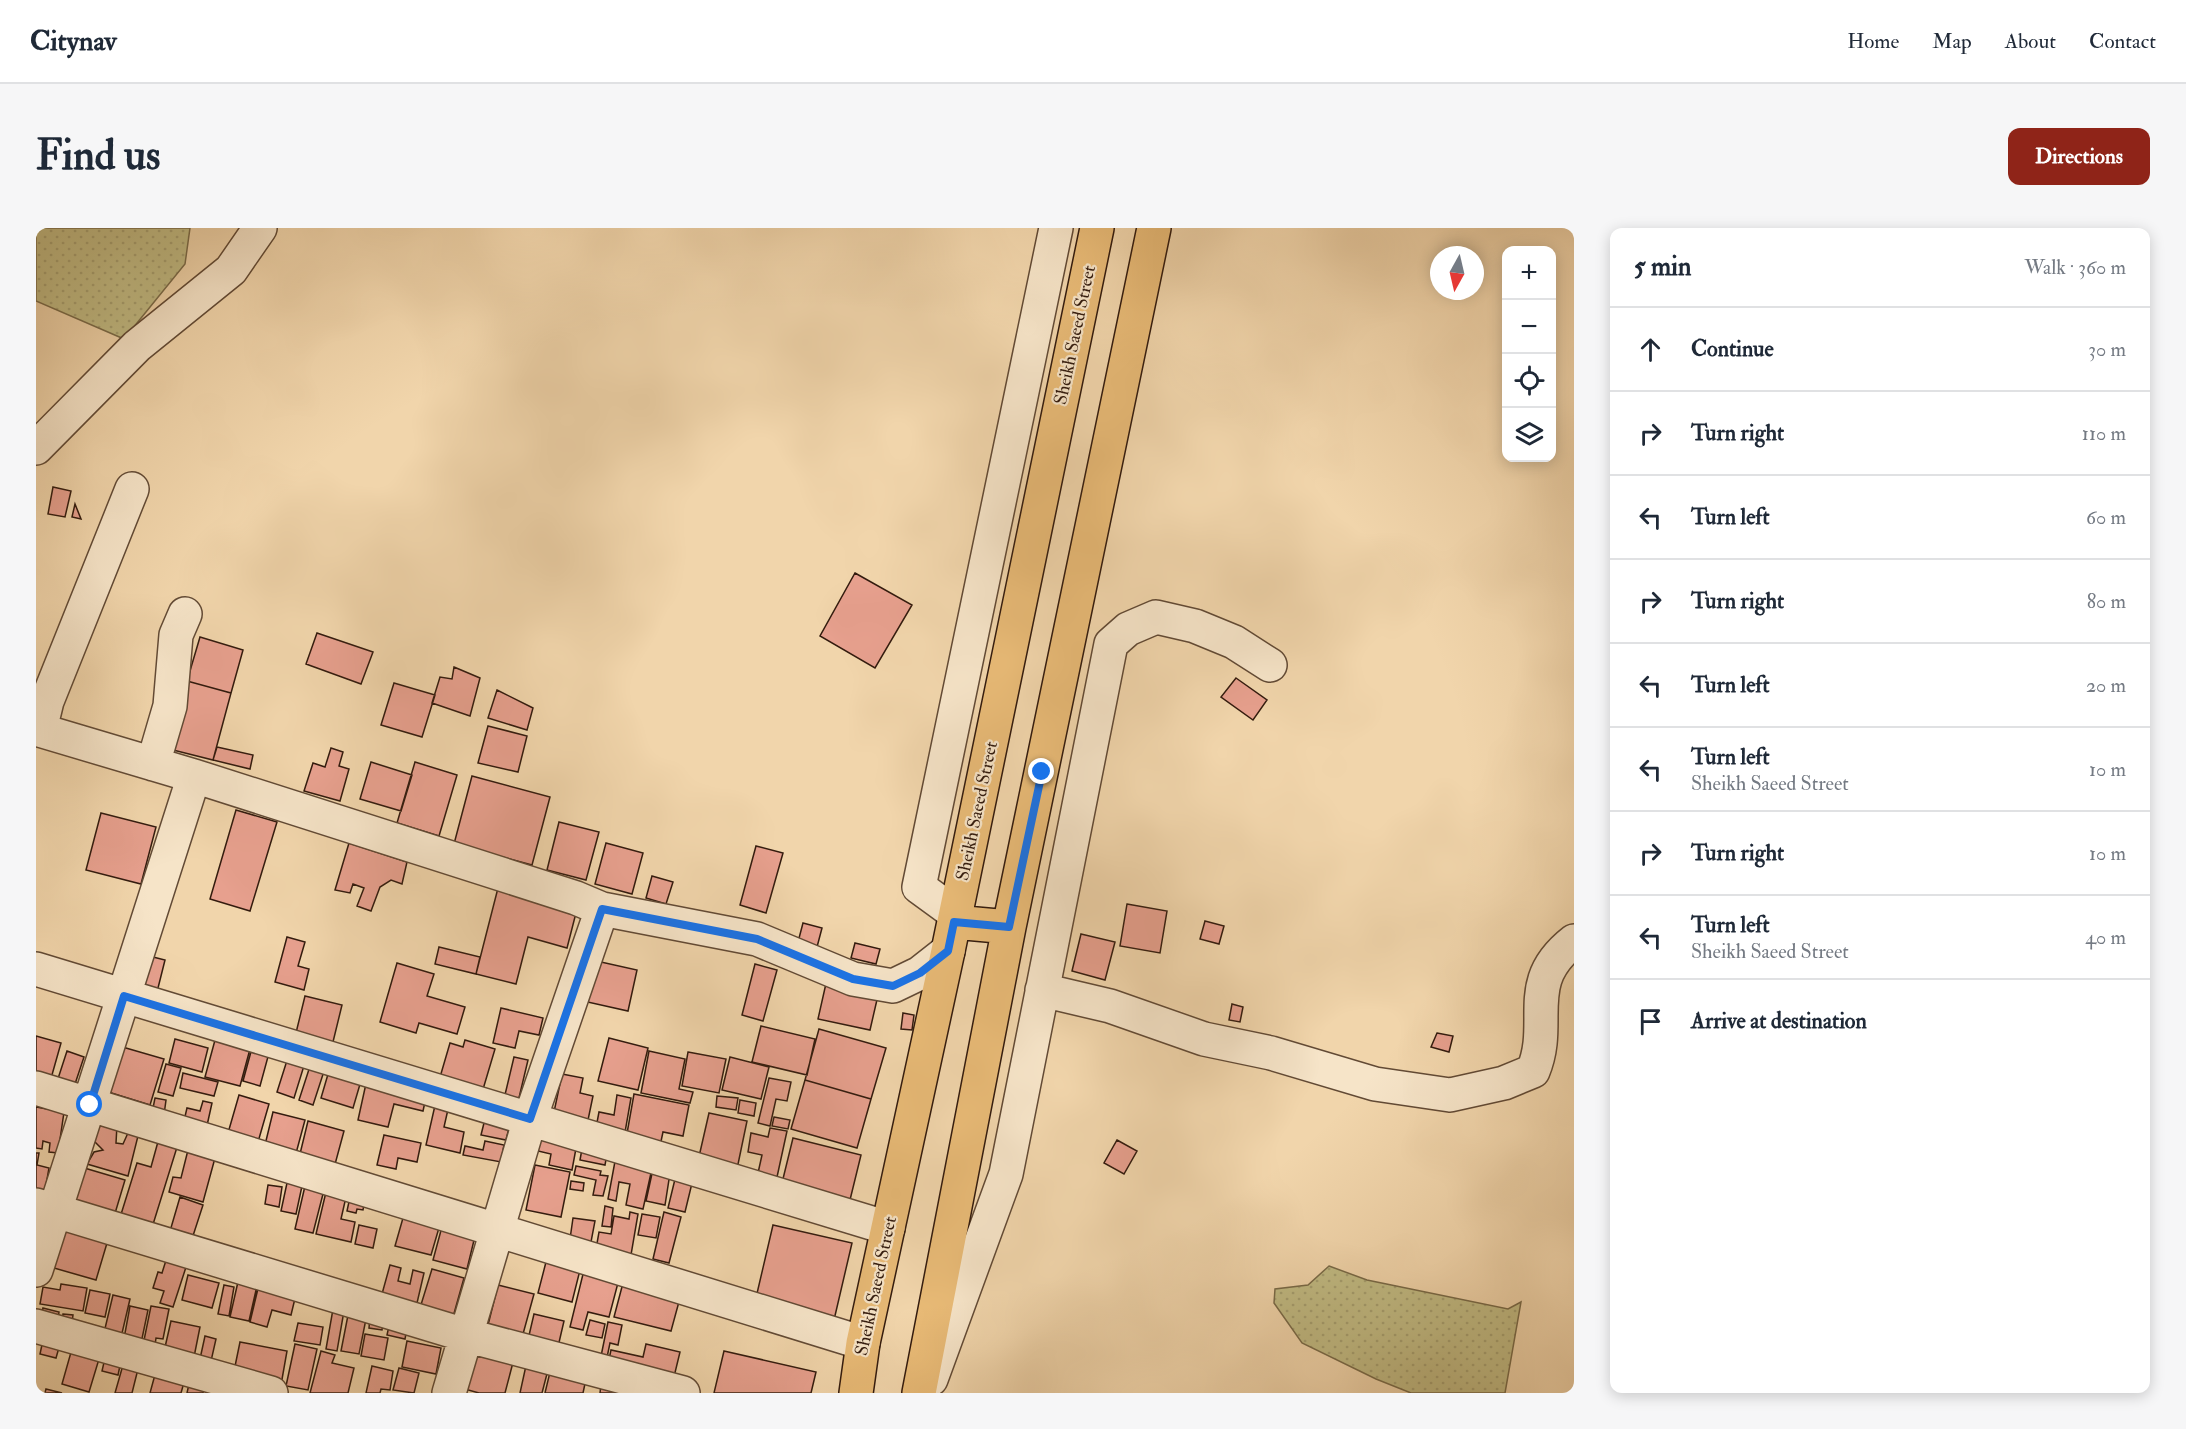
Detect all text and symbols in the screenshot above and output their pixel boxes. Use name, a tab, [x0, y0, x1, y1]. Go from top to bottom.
text: Citynav	[30, 24, 117, 59]
text: Home	[1847, 28, 1899, 55]
text: Map	[1932, 28, 1972, 55]
text: About	[2005, 28, 2056, 55]
text: Contact	[2089, 28, 2156, 55]
button: Directions	[2008, 128, 2150, 185]
text: Find us	[36, 130, 160, 182]
north arrow	[1430, 246, 1484, 300]
map controls	[1502, 246, 1556, 462]
button: +	[1502, 246, 1556, 300]
text: 5 min	[1634, 251, 1691, 283]
text: Walk · 360 m	[2024, 255, 2126, 280]
street label: Sheikh Saeed Street	[1049, 263, 1101, 407]
button: −	[1502, 300, 1556, 354]
icon: ahead	[1634, 333, 1667, 366]
text: Continue	[1691, 335, 1774, 363]
text: 30 m	[2088, 337, 2126, 362]
button: locate	[1502, 354, 1556, 408]
button: layers	[1502, 408, 1556, 462]
icon: right	[1634, 417, 1667, 450]
text: Turn right	[1691, 419, 1784, 447]
text: 110 m	[2082, 421, 2126, 446]
icon: left	[1634, 501, 1667, 534]
text: Turn left	[1691, 503, 1770, 531]
text: 60 m	[2086, 505, 2126, 530]
icon: right	[1634, 585, 1667, 618]
text: Turn right	[1691, 587, 1784, 615]
text: 80 m	[2087, 589, 2126, 614]
icon: left	[1634, 669, 1667, 702]
text: Turn left	[1691, 671, 1770, 699]
text: 20 m	[2086, 673, 2126, 698]
street label: Sheikh Saeed Street	[951, 739, 1003, 883]
text: Turn left	[1691, 743, 1770, 771]
icon: left	[1634, 753, 1667, 786]
text: 10 m	[2089, 757, 2126, 782]
route end	[1028, 758, 1054, 784]
text: Sheikh Saeed Street	[1691, 771, 1849, 796]
icon: right	[1634, 837, 1667, 870]
text: Turn right	[1691, 839, 1784, 867]
text: 10 m	[2089, 841, 2126, 866]
text: Turn left	[1691, 911, 1770, 939]
icon: left	[1634, 921, 1667, 954]
text: 40 m	[2085, 925, 2126, 950]
text: Sheikh Saeed Street	[1691, 939, 1849, 964]
icon: arrive	[1634, 1005, 1667, 1038]
text: Arrive at destination	[1691, 1007, 1867, 1035]
route start	[76, 1091, 102, 1117]
street label: Sheikh Saeed Street	[850, 1214, 902, 1358]

